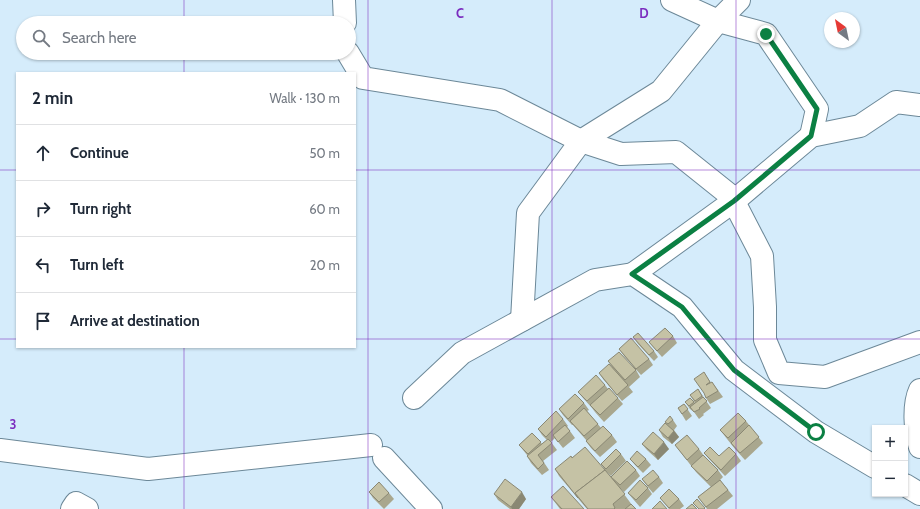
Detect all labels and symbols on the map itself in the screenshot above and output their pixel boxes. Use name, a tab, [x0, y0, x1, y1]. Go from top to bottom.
text: C	[456, 5, 464, 21]
text: D	[639, 5, 649, 21]
north arrow	[824, 12, 860, 48]
route end	[757, 25, 775, 43]
text: 3	[9, 416, 17, 432]
route start	[807, 423, 825, 441]

